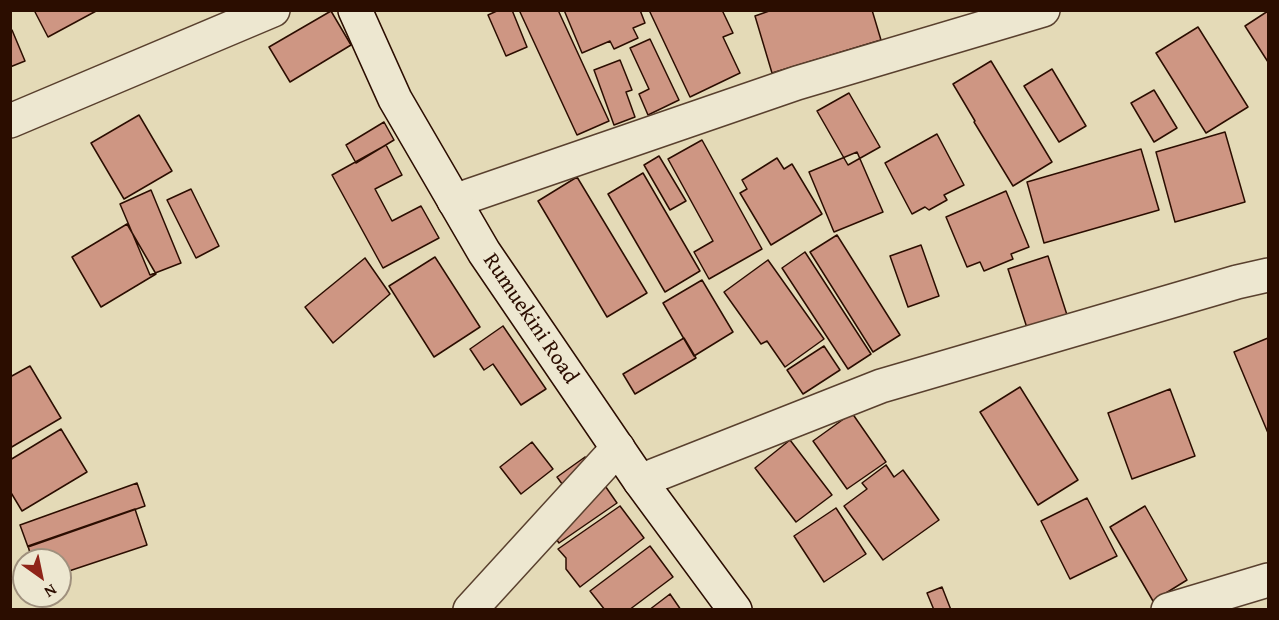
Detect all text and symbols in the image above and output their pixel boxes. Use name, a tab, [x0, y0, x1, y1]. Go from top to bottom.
street label: Rumuekini Road	[477, 249, 583, 389]
north arrow	[12, 548, 72, 608]
text: N	[40, 578, 62, 604]

